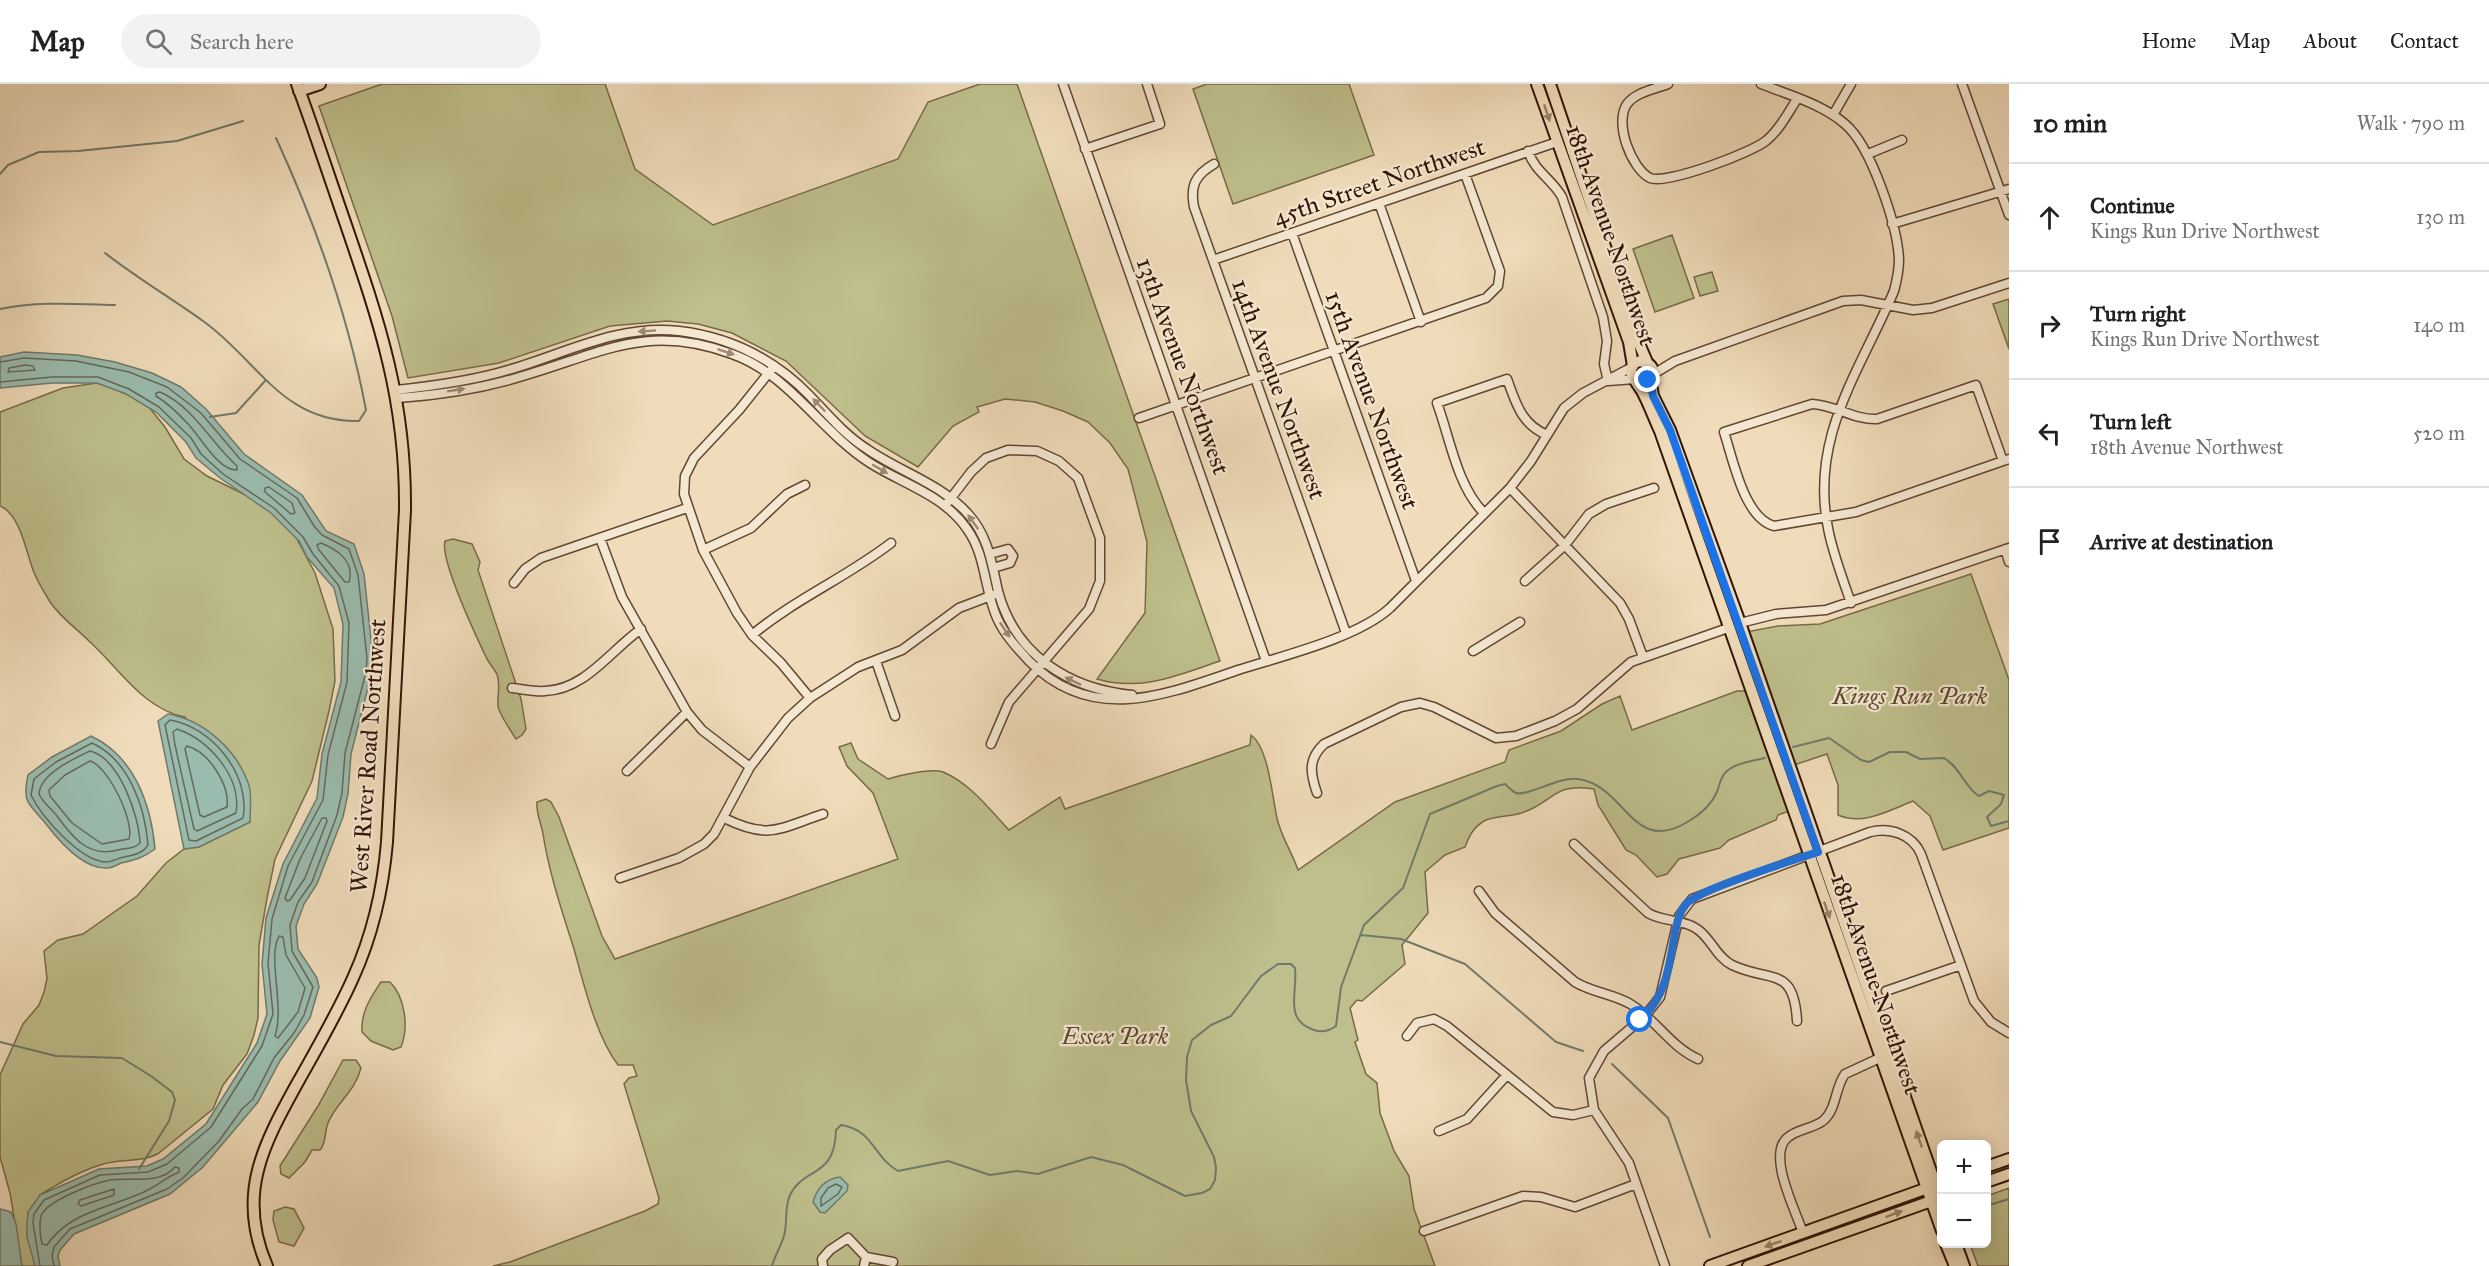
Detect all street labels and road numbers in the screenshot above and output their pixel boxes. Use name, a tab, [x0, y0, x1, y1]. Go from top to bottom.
street label: 18th Avenue Northwest	[1559, 120, 1663, 350]
street label: 45th Street Northwest	[1269, 132, 1489, 232]
street label: 13th Avenue Northwest	[1130, 253, 1236, 479]
street label: 14th Avenue Northwest	[1225, 275, 1333, 504]
street label: 15th Avenue Northwest	[1319, 287, 1426, 514]
street label: West River Road Northwest	[343, 617, 393, 894]
street label: 18th Avenue Northwest	[1824, 869, 1928, 1099]

